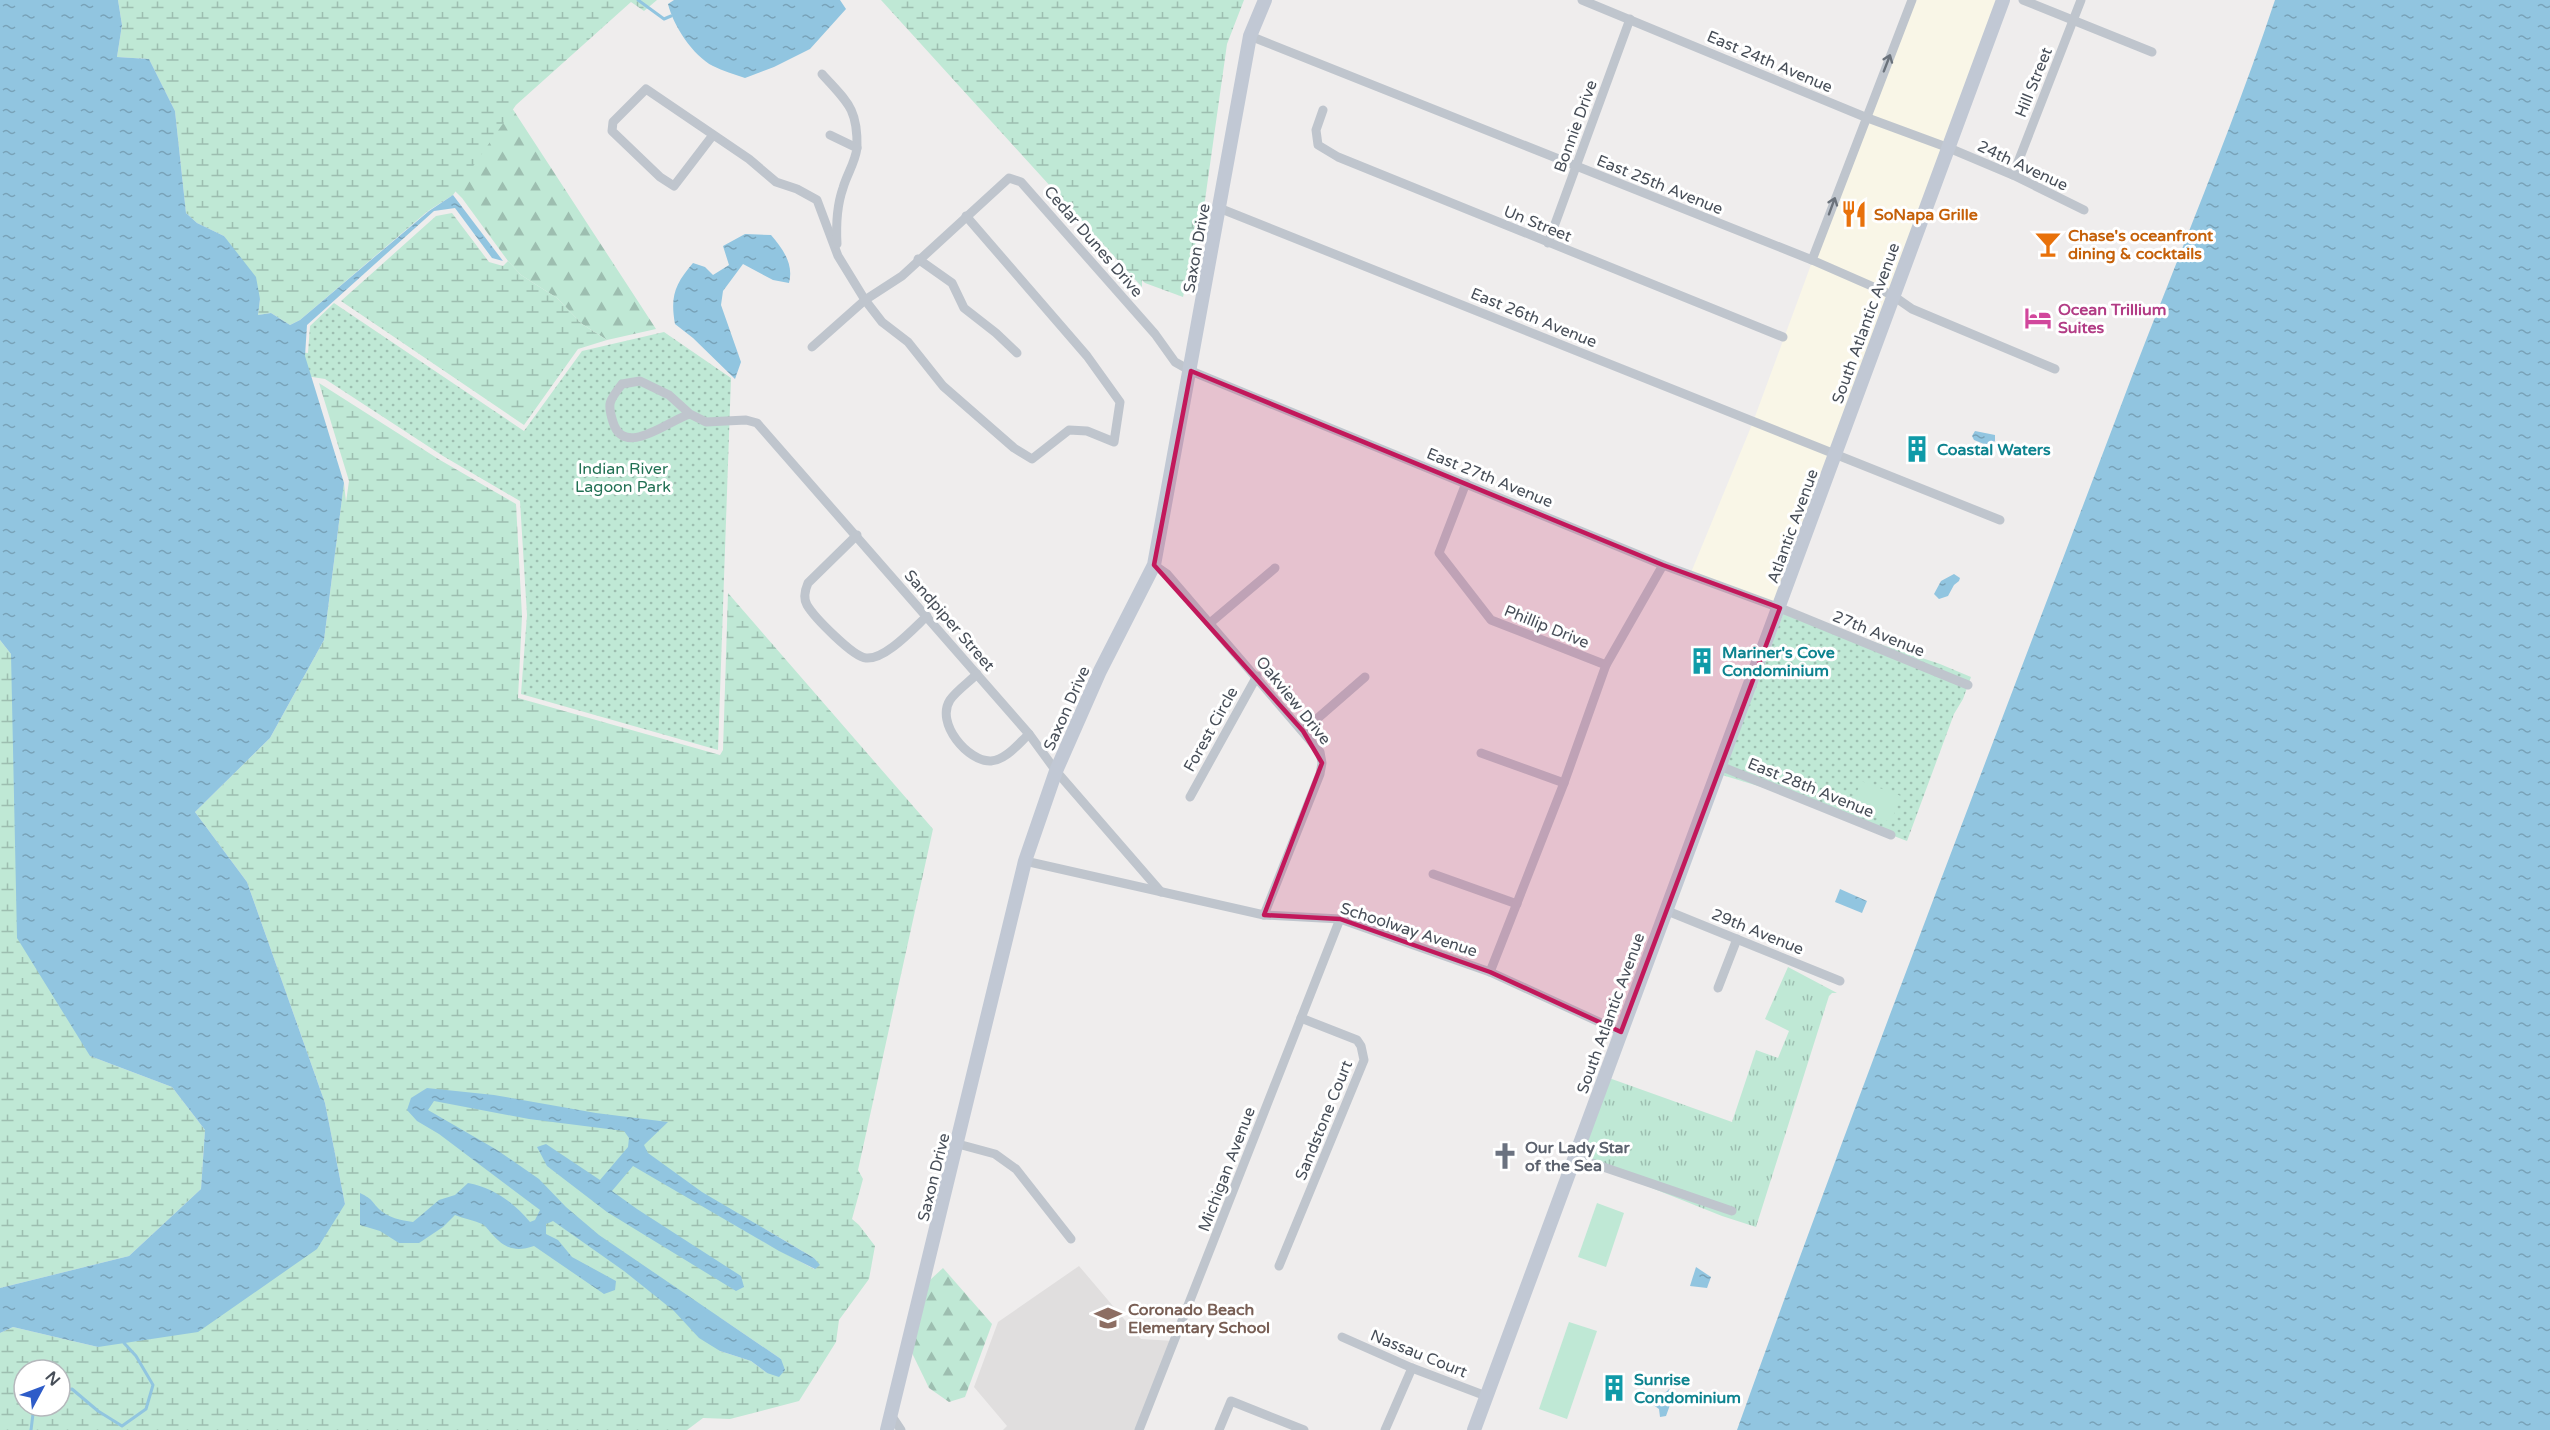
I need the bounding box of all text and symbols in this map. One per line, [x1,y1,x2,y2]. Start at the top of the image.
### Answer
street label: East 24th Avenue [1704,26,1835,97]
street label: Hill Street [2011,44,2057,120]
one-way arrow [1882,54,1893,72]
street label: Bonnie Drive [1550,77,1602,175]
street label: 24th Avenue [1974,136,2071,196]
street label: East 25th Avenue [1594,150,1726,219]
street label: Cedar Dunes Drive [1039,182,1147,301]
one-way arrow [1828,197,1839,215]
restaurant icon: SoNapa Grille [1839,199,1869,229]
street label: Un Street [1501,201,1575,247]
street label: Saxon Drive [1179,202,1215,294]
place label: SoNapa Grille [1874,205,1978,225]
place label: Chase's oceanfront dining & cocktails [2068,226,2214,264]
bar icon: Chase's oceanfront dining & cocktails [2033,229,2063,259]
street label: South Atlantic Avenue [1828,240,1904,406]
street label: East 26th Avenue [1468,283,1600,352]
place label: Ocean Trillium Suites [2058,300,2166,338]
hotel icon: Ocean Trillium Suites [2023,303,2053,333]
building icon: Coastal Waters [1902,434,1932,464]
place label: Coastal Waters [1937,440,2051,460]
street label: East 27th Avenue [1424,443,1556,512]
park label: Indian River Lagoon Park [575,459,671,497]
street label: Atlantic Avenue [1763,466,1823,586]
street label: Sandpiper Street [900,566,999,675]
street label: Phillip Drive [1501,601,1592,653]
street label: 27th Avenue [1830,606,1928,661]
place label: Mariner's Cove Condominium [1722,643,1835,681]
building icon: Mariner's Cove Condominium [1687,646,1717,676]
street label: Oakview Drive [1251,652,1335,749]
street label: Saxon Drive [1039,663,1094,754]
street label: Forest Circle [1179,683,1242,776]
street label: East 28th Avenue [1745,753,1877,822]
street label: Schoolway Avenue [1338,898,1480,962]
street label: 29th Avenue [1709,904,1807,959]
street label: South Atlantic Avenue [1573,930,1649,1096]
street label: Sandstone Court [1291,1057,1357,1183]
street label: Michigan Avenue [1194,1104,1260,1234]
street label: Saxon Drive [913,1131,955,1223]
place label: Our Lady Star of the Sea [1525,1138,1631,1176]
church icon: Our Lady Star of the Sea [1490,1141,1520,1171]
place label: Coronado Beach Elementary School [1128,1300,1270,1338]
school or university icon: Coronado Beach Elementary School [1093,1303,1123,1333]
street label: Nassau Court [1367,1325,1470,1382]
north arrow [12,1358,72,1418]
text: N [41,1367,64,1390]
place label: Sunrise Condominium [1634,1370,1741,1408]
building icon: Sunrise Condominium [1599,1373,1629,1403]

